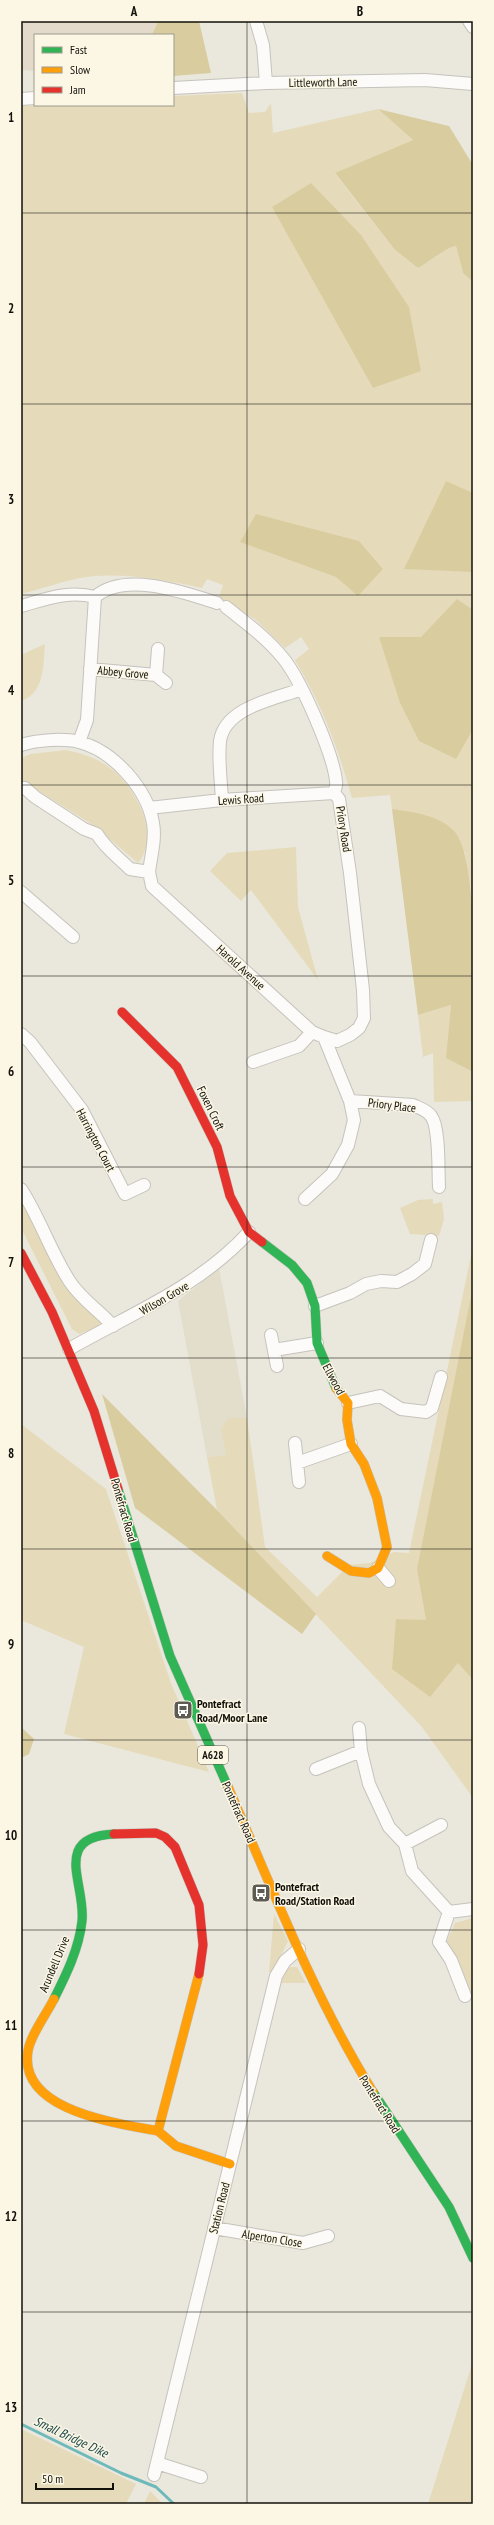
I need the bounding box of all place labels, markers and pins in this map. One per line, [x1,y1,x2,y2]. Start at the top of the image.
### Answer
place label: Pontefract Road/Moor Lane [197,1696,268,1725]
bus stop icon: Pontefract Road/Moor Lane [172,1699,194,1721]
place label: Pontefract Road/Station Road [275,1879,355,1908]
bus stop icon: Pontefract Road/Station Road [250,1882,272,1904]

